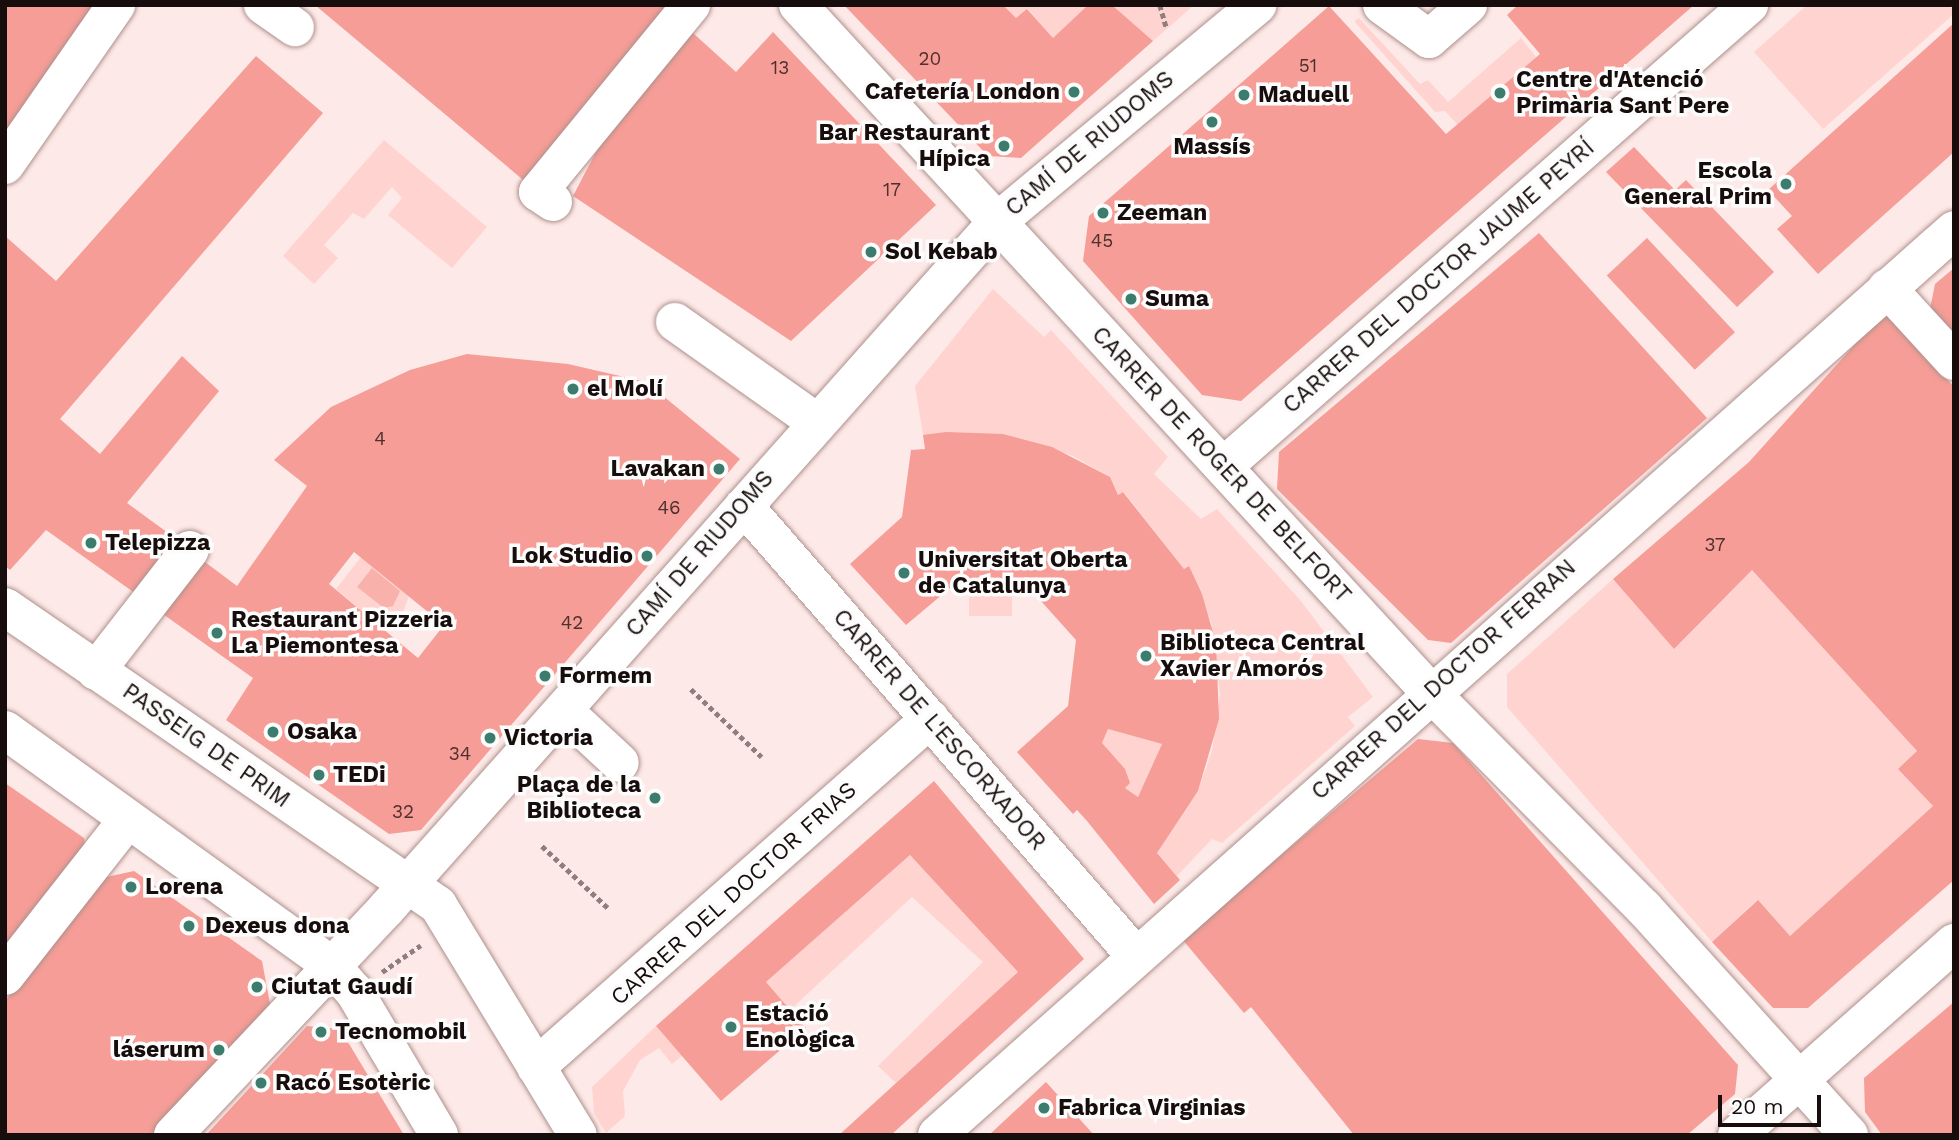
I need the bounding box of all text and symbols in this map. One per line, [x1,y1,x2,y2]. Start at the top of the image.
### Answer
house number: 20 [919,48,941,70]
house number: 51 [1299,55,1317,77]
house number: 13 [771,57,789,79]
street label: CAMÍ DE RIUDOMS [1000,66,1180,222]
place label: Centre d'Atenció Primària Sant Pere [1516,66,1730,120]
place label: Cafetería London [864,78,1060,106]
place label: Maduell [1258,81,1349,109]
marker: Centre d'Atenció Primària Sant Pere [1490,83,1510,103]
marker: Cafetería London [1066,84,1082,100]
marker: Maduell [1236,87,1252,103]
marker: Massís [1204,114,1220,130]
place label: Bar Restaurant Hípica [818,119,990,173]
place label: Massís [1173,133,1251,161]
street label: CARRER DEL DOCTOR JAUME PEYRÍ [1277,134,1601,420]
marker: Bar Restaurant Hípica [996,138,1012,154]
place label: Escola General Prim [1624,157,1772,211]
marker: Escola General Prim [1778,176,1794,192]
house number: 17 [883,179,901,201]
place label: Zeeman [1117,199,1207,227]
marker: Zeeman [1095,205,1111,221]
house number: 45 [1091,230,1113,252]
place label: Sol Kebab [885,238,998,266]
marker: Sol Kebab [863,244,879,260]
place label: Suma [1145,285,1209,313]
marker: Suma [1123,291,1139,307]
street label: CARRER DE ROGER DE BELFORT [1086,321,1356,609]
place label: el Molí [587,375,663,403]
marker: el Molí [565,381,581,397]
house number: 4 [374,428,386,450]
place label: Lavakan [611,455,705,483]
marker: Lavakan [711,461,727,477]
street label: CAMÍ DE RIUDOMS [620,465,780,643]
house number: 46 [657,497,681,519]
place label: Telepizza [105,529,210,557]
house number: 37 [1705,534,1725,556]
marker: Telepizza [83,535,99,551]
place label: Lok Studio [511,542,633,570]
place label: Universitat Oberta de Catalunya [918,546,1127,600]
marker: Lok Studio [639,548,655,564]
street label: CARRER DEL DOCTOR FERRAN [1306,554,1582,806]
marker: Universitat Oberta de Catalunya [896,565,912,581]
street label: CARRER DE L'ESCORXADOR [827,604,1051,856]
place label: Restaurant Pizzeria La Piemontesa [231,606,453,660]
house number: 42 [561,612,583,634]
marker: Restaurant Pizzeria La Piemontesa [209,625,225,641]
place label: Biblioteca Central Xavier Amorós [1160,629,1365,683]
marker: Biblioteca Central Xavier Amorós [1138,648,1154,664]
place label: Formem [559,662,652,690]
marker: Formem [537,668,553,684]
street label: PASSEIG DE PRIM [117,678,295,814]
place label: Osaka [287,718,357,746]
marker: Osaka [265,724,281,740]
place label: Victoria [504,724,593,752]
marker: Victoria [482,730,498,746]
house number: 34 [449,743,471,765]
place label: TEDi [333,761,386,789]
marker: TEDi [311,767,327,783]
place label: Plaça de la Biblioteca [516,771,641,825]
street label: CARRER DEL DOCTOR FRIAS [605,776,863,1012]
marker: Plaça de la Biblioteca [647,790,663,806]
house number: 32 [392,801,414,823]
place label: Lorena [145,873,223,901]
marker: Lorena [123,879,139,895]
place label: Dexeus dona [205,912,349,940]
marker: Dexeus dona [179,916,199,936]
place label: Ciutat Gaudí [271,973,413,1001]
marker: Ciutat Gaudí [249,979,265,995]
place label: Estació Enològica [745,1000,855,1054]
place label: Tecnomobil [335,1018,466,1046]
marker: Estació Enològica [723,1019,739,1035]
marker: Tecnomobil [313,1024,329,1040]
place label: láserum [113,1036,205,1064]
marker: láserum [211,1042,227,1058]
place label: Racó Esotèric [275,1069,431,1097]
marker: Racó Esotèric [253,1075,269,1091]
scale bar [1721,1080,1824,1124]
place label: Fabrica Virginias [1058,1094,1246,1122]
text: 20 m [1731,1094,1783,1119]
marker: Fabrica Virginias [1036,1100,1052,1116]

